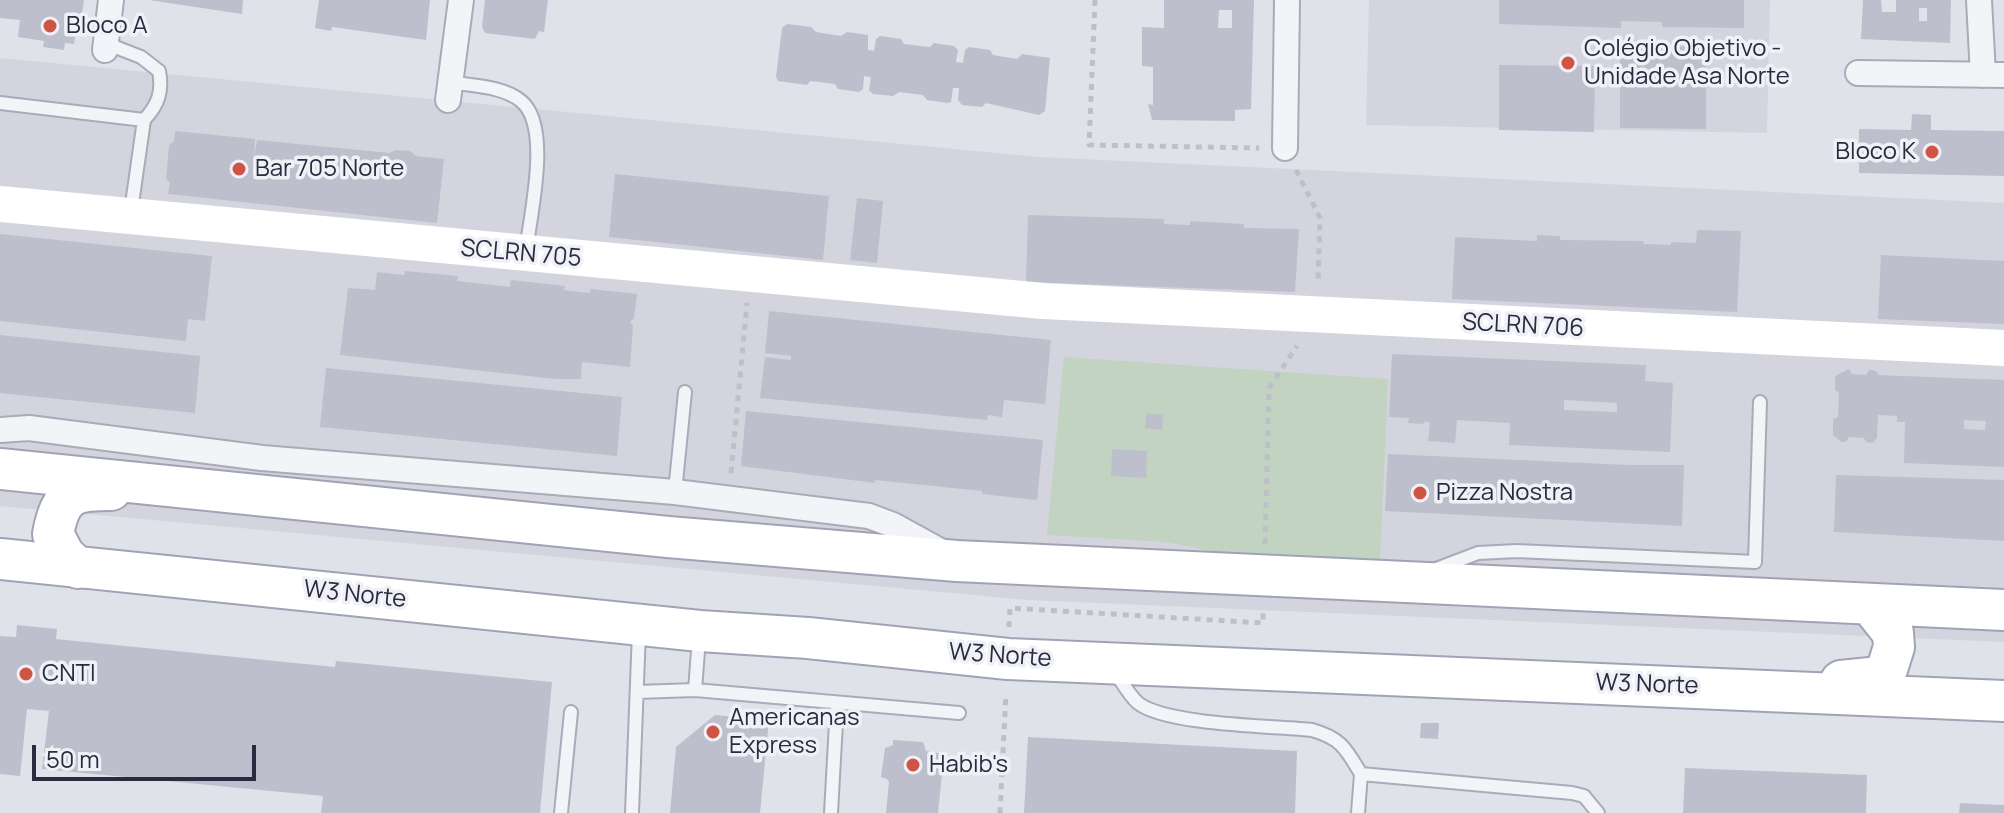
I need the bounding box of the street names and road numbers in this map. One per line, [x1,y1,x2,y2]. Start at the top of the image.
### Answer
street label: SCLRN 705 [459,234,583,274]
street label: SCLRN 706 [1461,308,1585,344]
street label: W3 Norte [302,575,408,615]
street label: W3 Norte [948,638,1052,674]
street label: W3 Norte [1595,669,1699,701]

